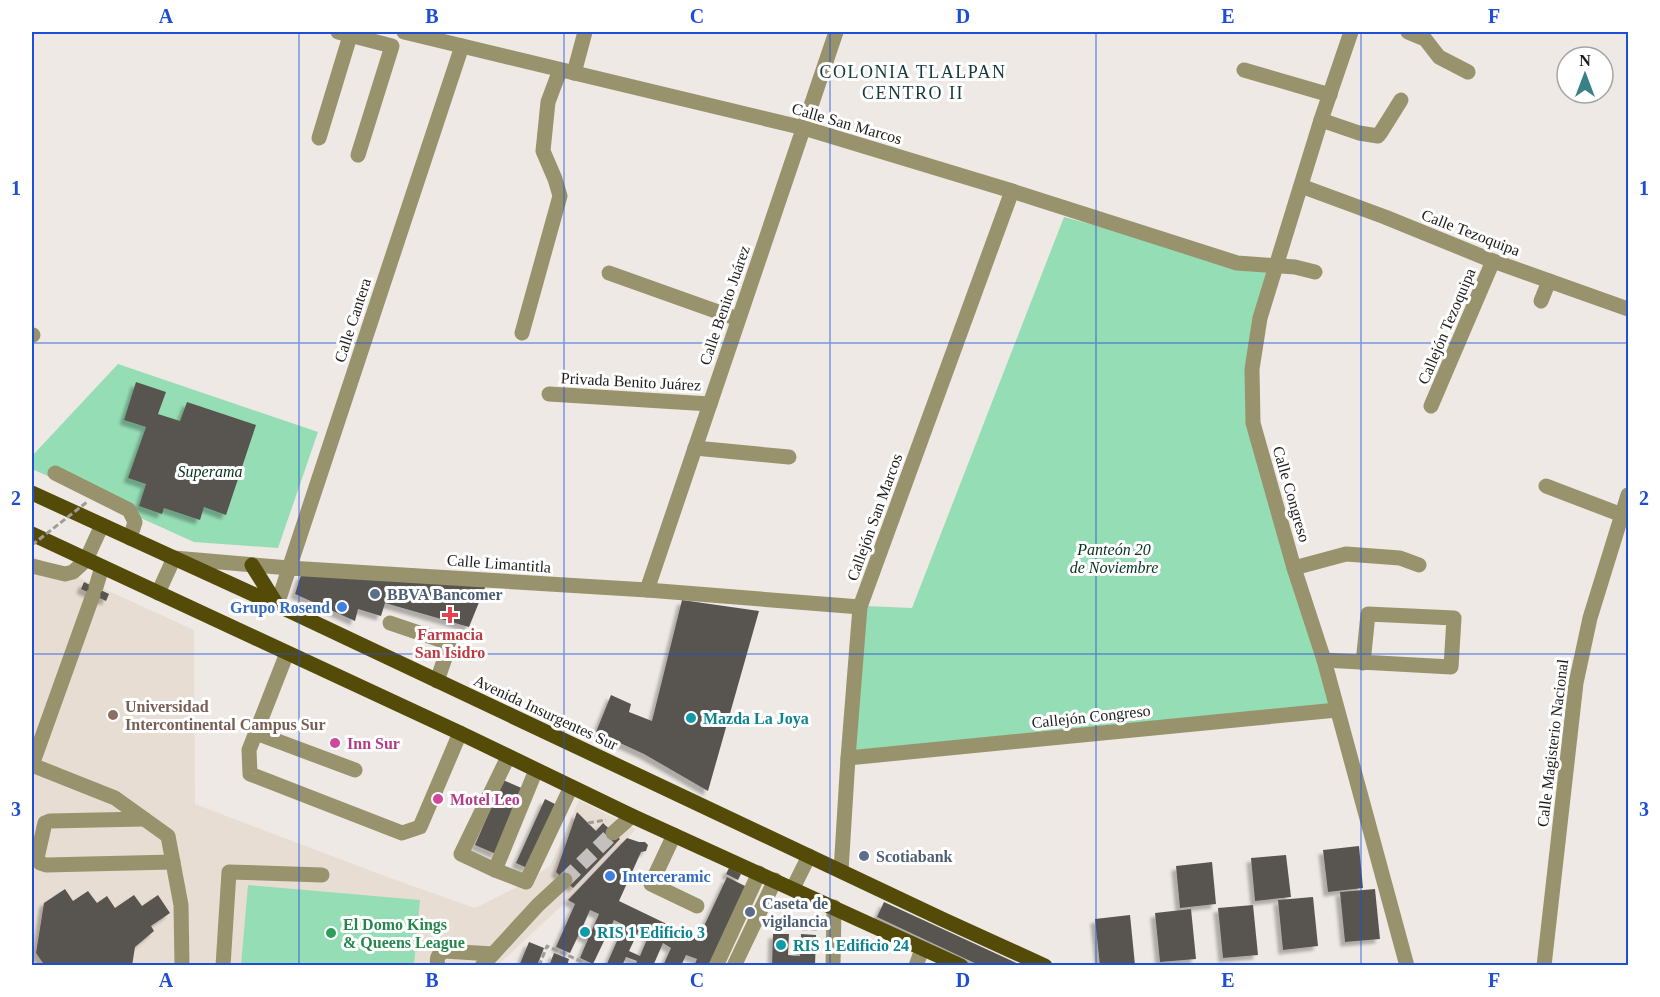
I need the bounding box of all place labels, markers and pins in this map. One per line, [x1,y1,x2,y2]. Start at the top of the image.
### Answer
place label: BBVA Bancomer [387,586,503,603]
marker: BBVA Bancomer [368,587,382,601]
place label: Grupo Rosend [230,599,330,617]
marker: Grupo Rosend [335,600,349,614]
marker: Farmacia San Isidro [443,608,457,622]
place label: Farmacia San Isidro [415,626,485,661]
place label: Universidad Intercontinental Campus Sur [125,698,326,734]
marker: Universidad Intercontinental Campus Sur [106,708,120,722]
place label: Mazda La Joya [703,710,809,728]
marker: Mazda La Joya [684,711,698,725]
place label: Inn Sur [347,735,400,752]
marker: Inn Sur [328,736,342,750]
place label: Motel Leo [450,791,520,808]
marker: Motel Leo [431,792,445,806]
place label: Scotiabank [876,848,953,865]
marker: Scotiabank [857,849,871,863]
place label: Interceramic [622,868,711,885]
marker: Interceramic [603,869,617,883]
place label: Caseta de vigilancia [762,895,828,931]
marker: Caseta de vigilancia [743,905,757,919]
place label: El Domo Kings & Queens League [343,916,465,952]
place label: RIS 1 Edificio 3 [597,924,705,941]
marker: RIS 1 Edificio 3 [578,925,592,939]
marker: El Domo Kings & Queens League [324,926,338,940]
place label: RIS 1 Edificio 24 [793,937,909,954]
marker: RIS 1 Edificio 24 [774,938,788,952]

